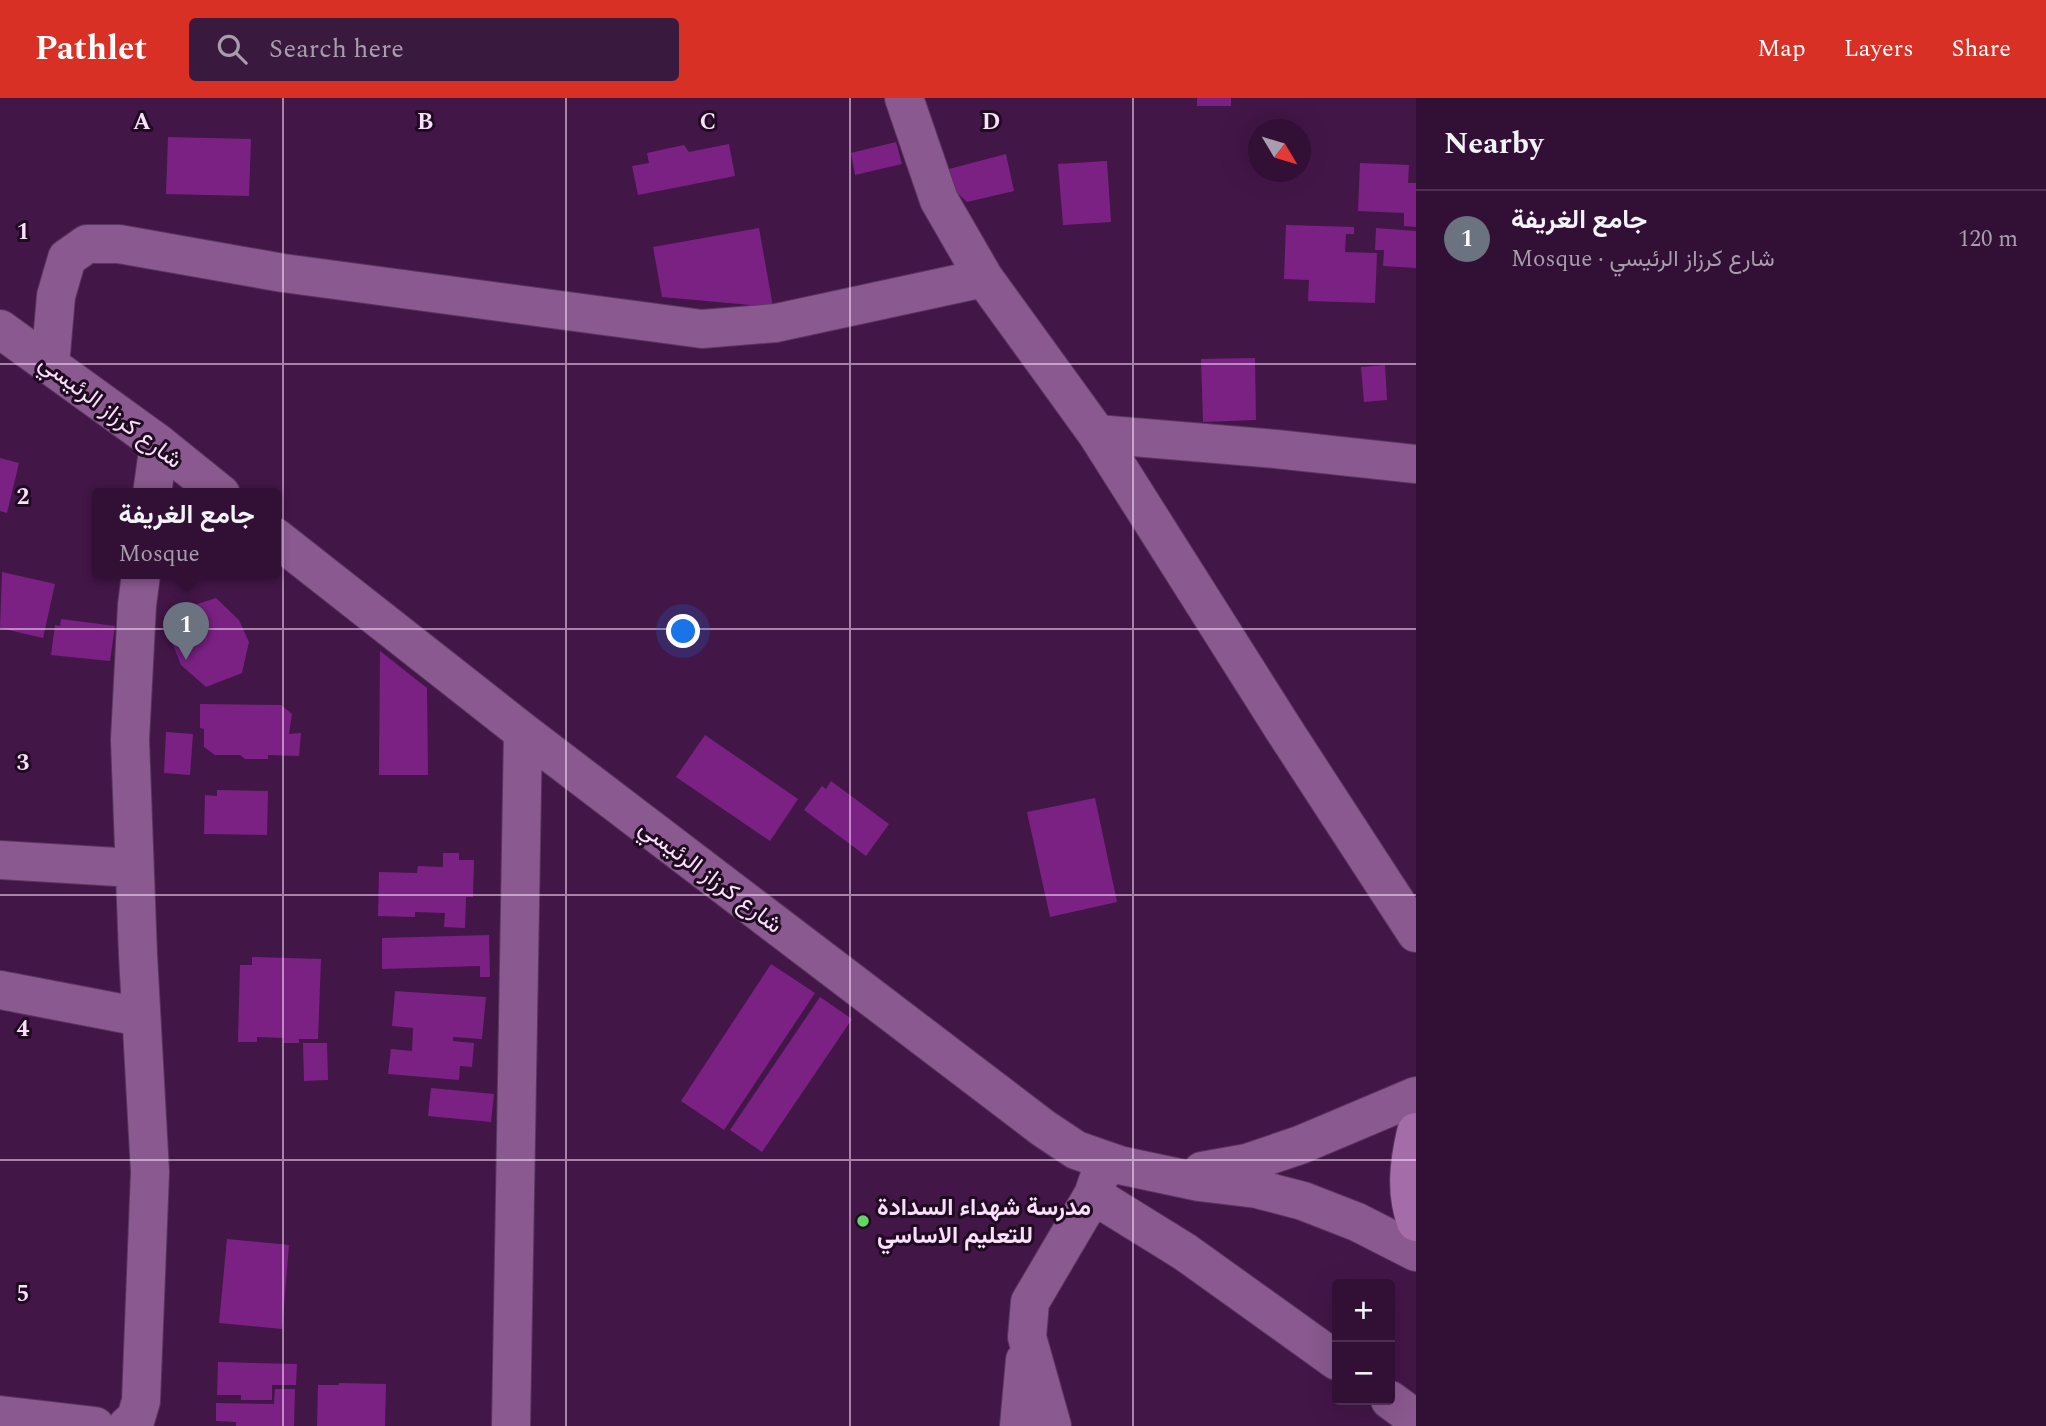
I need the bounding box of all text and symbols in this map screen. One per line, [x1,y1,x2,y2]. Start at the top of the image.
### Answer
search box [189,18,679,81]
text: Pathlet [35,24,147,74]
text: Search here [269,29,404,69]
icon: search [213,30,251,68]
text: Map [1757,31,1806,67]
text: Layers [1844,31,1914,67]
text: Share [1952,31,2011,67]
text: A [133,105,151,140]
text: B [417,105,433,140]
text: C [700,105,716,140]
text: D [982,105,1000,140]
north arrow [1248,119,1311,182]
text: Nearby [1444,121,1543,167]
text: جامع الغريفة [1511,200,1647,240]
text: 1 [17,215,29,250]
text: 1 [1461,222,1473,257]
text: 120 m [1958,222,2018,257]
text: Mosque · شارع كرزاز الرئيسي [1511,242,1775,277]
street label: شارع كرزاز الرئيسي [31,346,190,478]
text: 2 [17,480,30,515]
popup [92,488,281,579]
text: جامع الغريفة [118,495,255,535]
text: Mosque [118,537,200,572]
pin: 1 [163,602,209,660]
your location [666,614,700,648]
text: 3 [17,746,30,781]
street label: شارع كرزاز الرئيسي [631,811,790,943]
text: 4 [17,1012,30,1047]
place label: مدرسة شهداء السدادة للتعليم الاساسي [877,1190,1091,1255]
marker: مدرسة شهداء السدادة للتعليم الاساسي [855,1213,871,1229]
text: 5 [17,1277,29,1312]
map controls [1332,1279,1395,1405]
button: + [1332,1279,1395,1342]
button: − [1332,1342,1395,1405]

